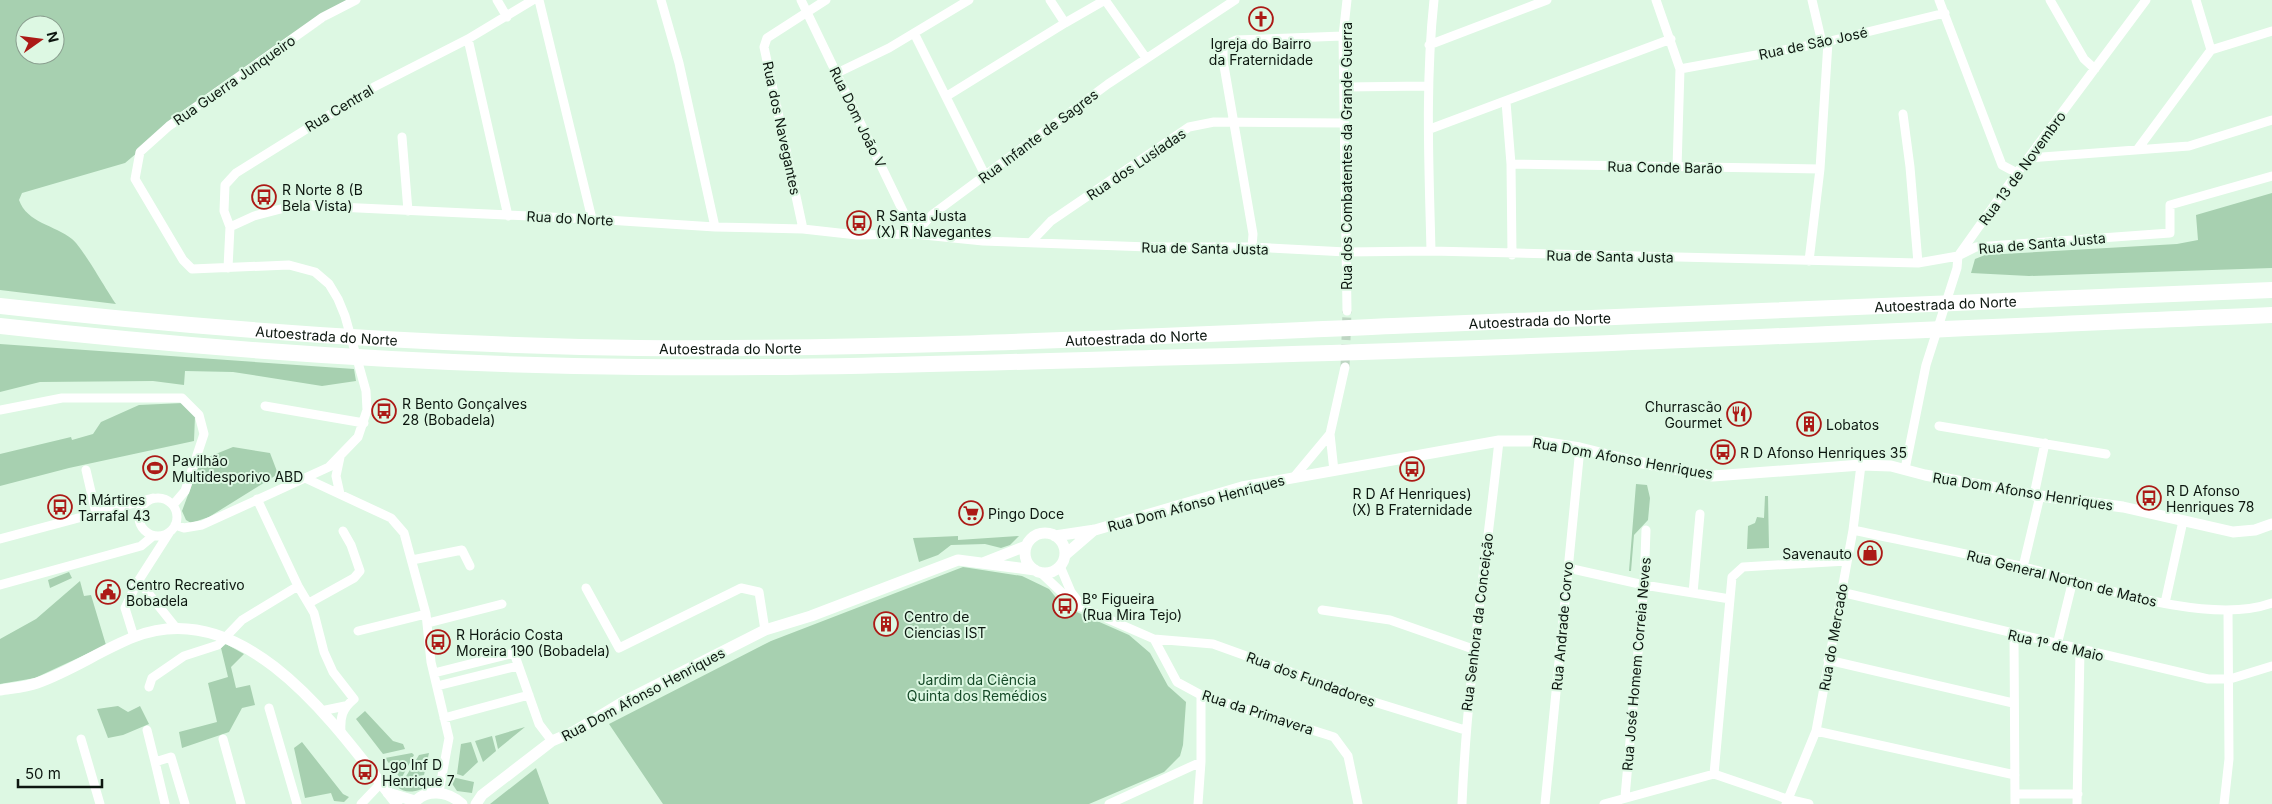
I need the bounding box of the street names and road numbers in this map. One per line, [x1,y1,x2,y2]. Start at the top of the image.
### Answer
street label: Rua dos Combatentes da Grande Guerra [1338,22,1355,290]
street label: Rua de São José [1757,23,1869,63]
street label: Rua Guerra Junqueiro [170,31,298,129]
street label: Rua dos Navegantes [760,60,804,196]
street label: Rua Dom João V [826,64,890,171]
street label: Rua Central [302,81,376,135]
street label: Rua Infante de Sagres [975,85,1101,187]
street label: Rua 13 de Novembro [1975,108,2069,228]
street label: Rua dos Lusíadas [1083,125,1189,203]
street label: Rua Conde Barão [1607,157,1723,177]
street label: Rua do Norte [526,207,614,229]
street label: Rua de Santa Justa [1978,229,2106,257]
street label: Rua de Santa Justa [1141,238,1269,258]
street label: Rua de Santa Justa [1546,246,1674,266]
street label: Autoestrada do Norte [1874,292,2017,315]
street label: Autoestrada do Norte [1468,309,1611,331]
street label: Autoestrada do Norte [255,322,398,348]
street label: Autoestrada do Norte [1065,326,1208,349]
street label: Autoestrada do Norte [659,339,802,357]
street label: Rua Dom Afonso Henriques [1532,434,1714,482]
street label: Rua Dom Afonso Henriques [1931,468,2115,514]
street label: Rua Dom Afonso Henriques [1106,471,1286,535]
street label: Rua Senhora da Conceição [1458,532,1496,712]
street label: Rua General Norton de Matos [1965,546,2159,610]
street label: Rua José Homem Correia Neves [1618,556,1654,772]
street label: Rua Andrade Corvo [1548,561,1576,691]
street label: Rua do Mercado [1815,582,1851,692]
street label: Rua 1º de Maio [2006,626,2106,664]
street label: Rua Dom Afonso Henriques [558,644,728,744]
street label: Rua dos Fundadores [1244,648,1378,710]
street label: Rua da Primavera [1200,686,1316,738]

